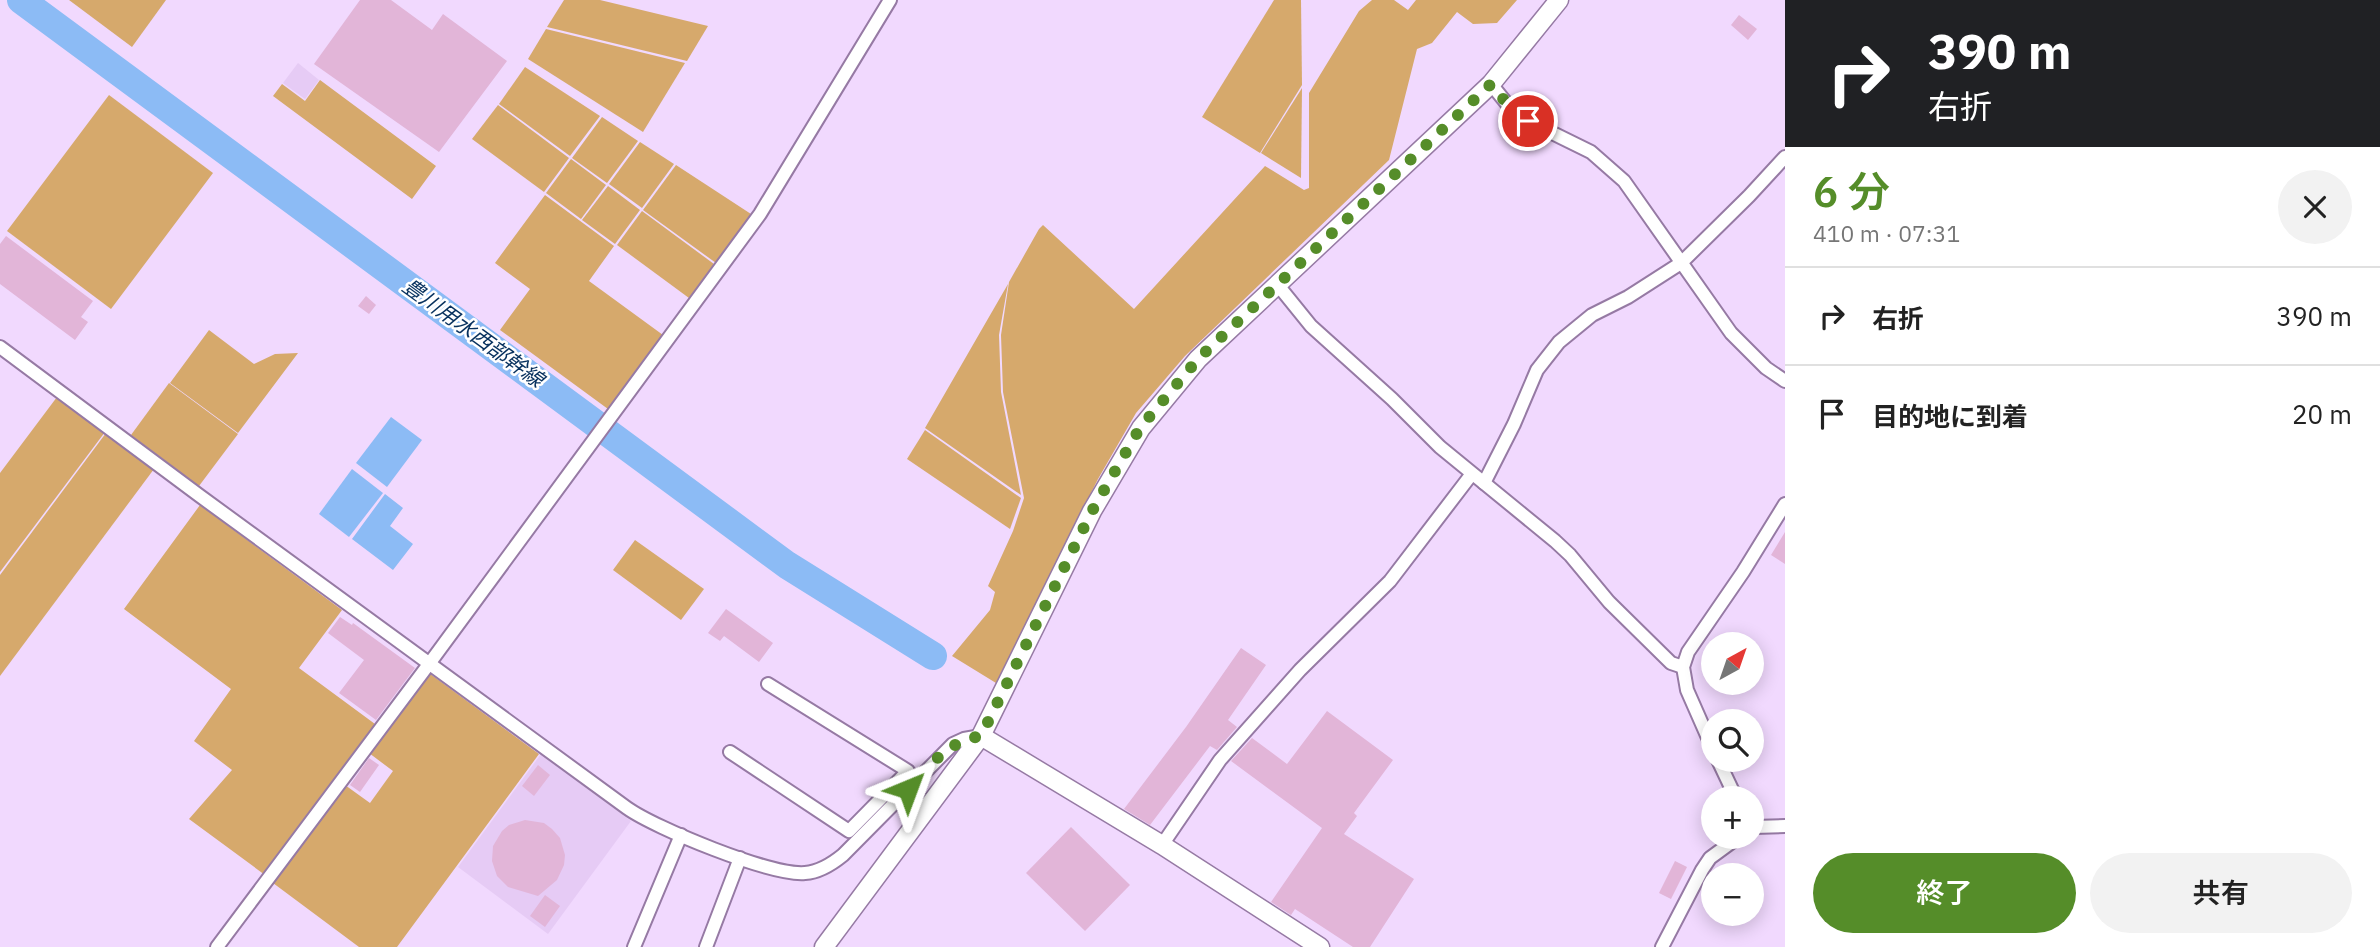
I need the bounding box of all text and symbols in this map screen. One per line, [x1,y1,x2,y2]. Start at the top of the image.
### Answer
text: 390 m [1928,19,2072,82]
icon: right [1813,28,1904,119]
text: 右折 [1928,85,1992,127]
pin [1498,91,1558,151]
icon: arrive [1509,102,1547,140]
text: 6 分 [1813,164,1890,219]
button: close [2278,170,2352,244]
text: 410 m · 07:31 [1813,218,1960,248]
water label: 豊川用水西部幹線 [397,271,552,395]
icon: right [1813,297,1851,335]
text: 390 m [2276,299,2352,333]
text: 右折 [1872,301,1924,335]
icon: arrive [1813,395,1851,433]
text: 20 m [2292,397,2352,431]
text: 目的地に到着 [1872,399,2028,433]
north arrow [1701,632,1764,695]
map controls [1701,632,1764,926]
button: search [1701,709,1764,772]
position arrow [871,752,945,826]
button: + [1701,786,1764,849]
button: 終了 [1813,853,2076,933]
button: 共有 [2090,853,2352,933]
button: − [1701,863,1764,926]

